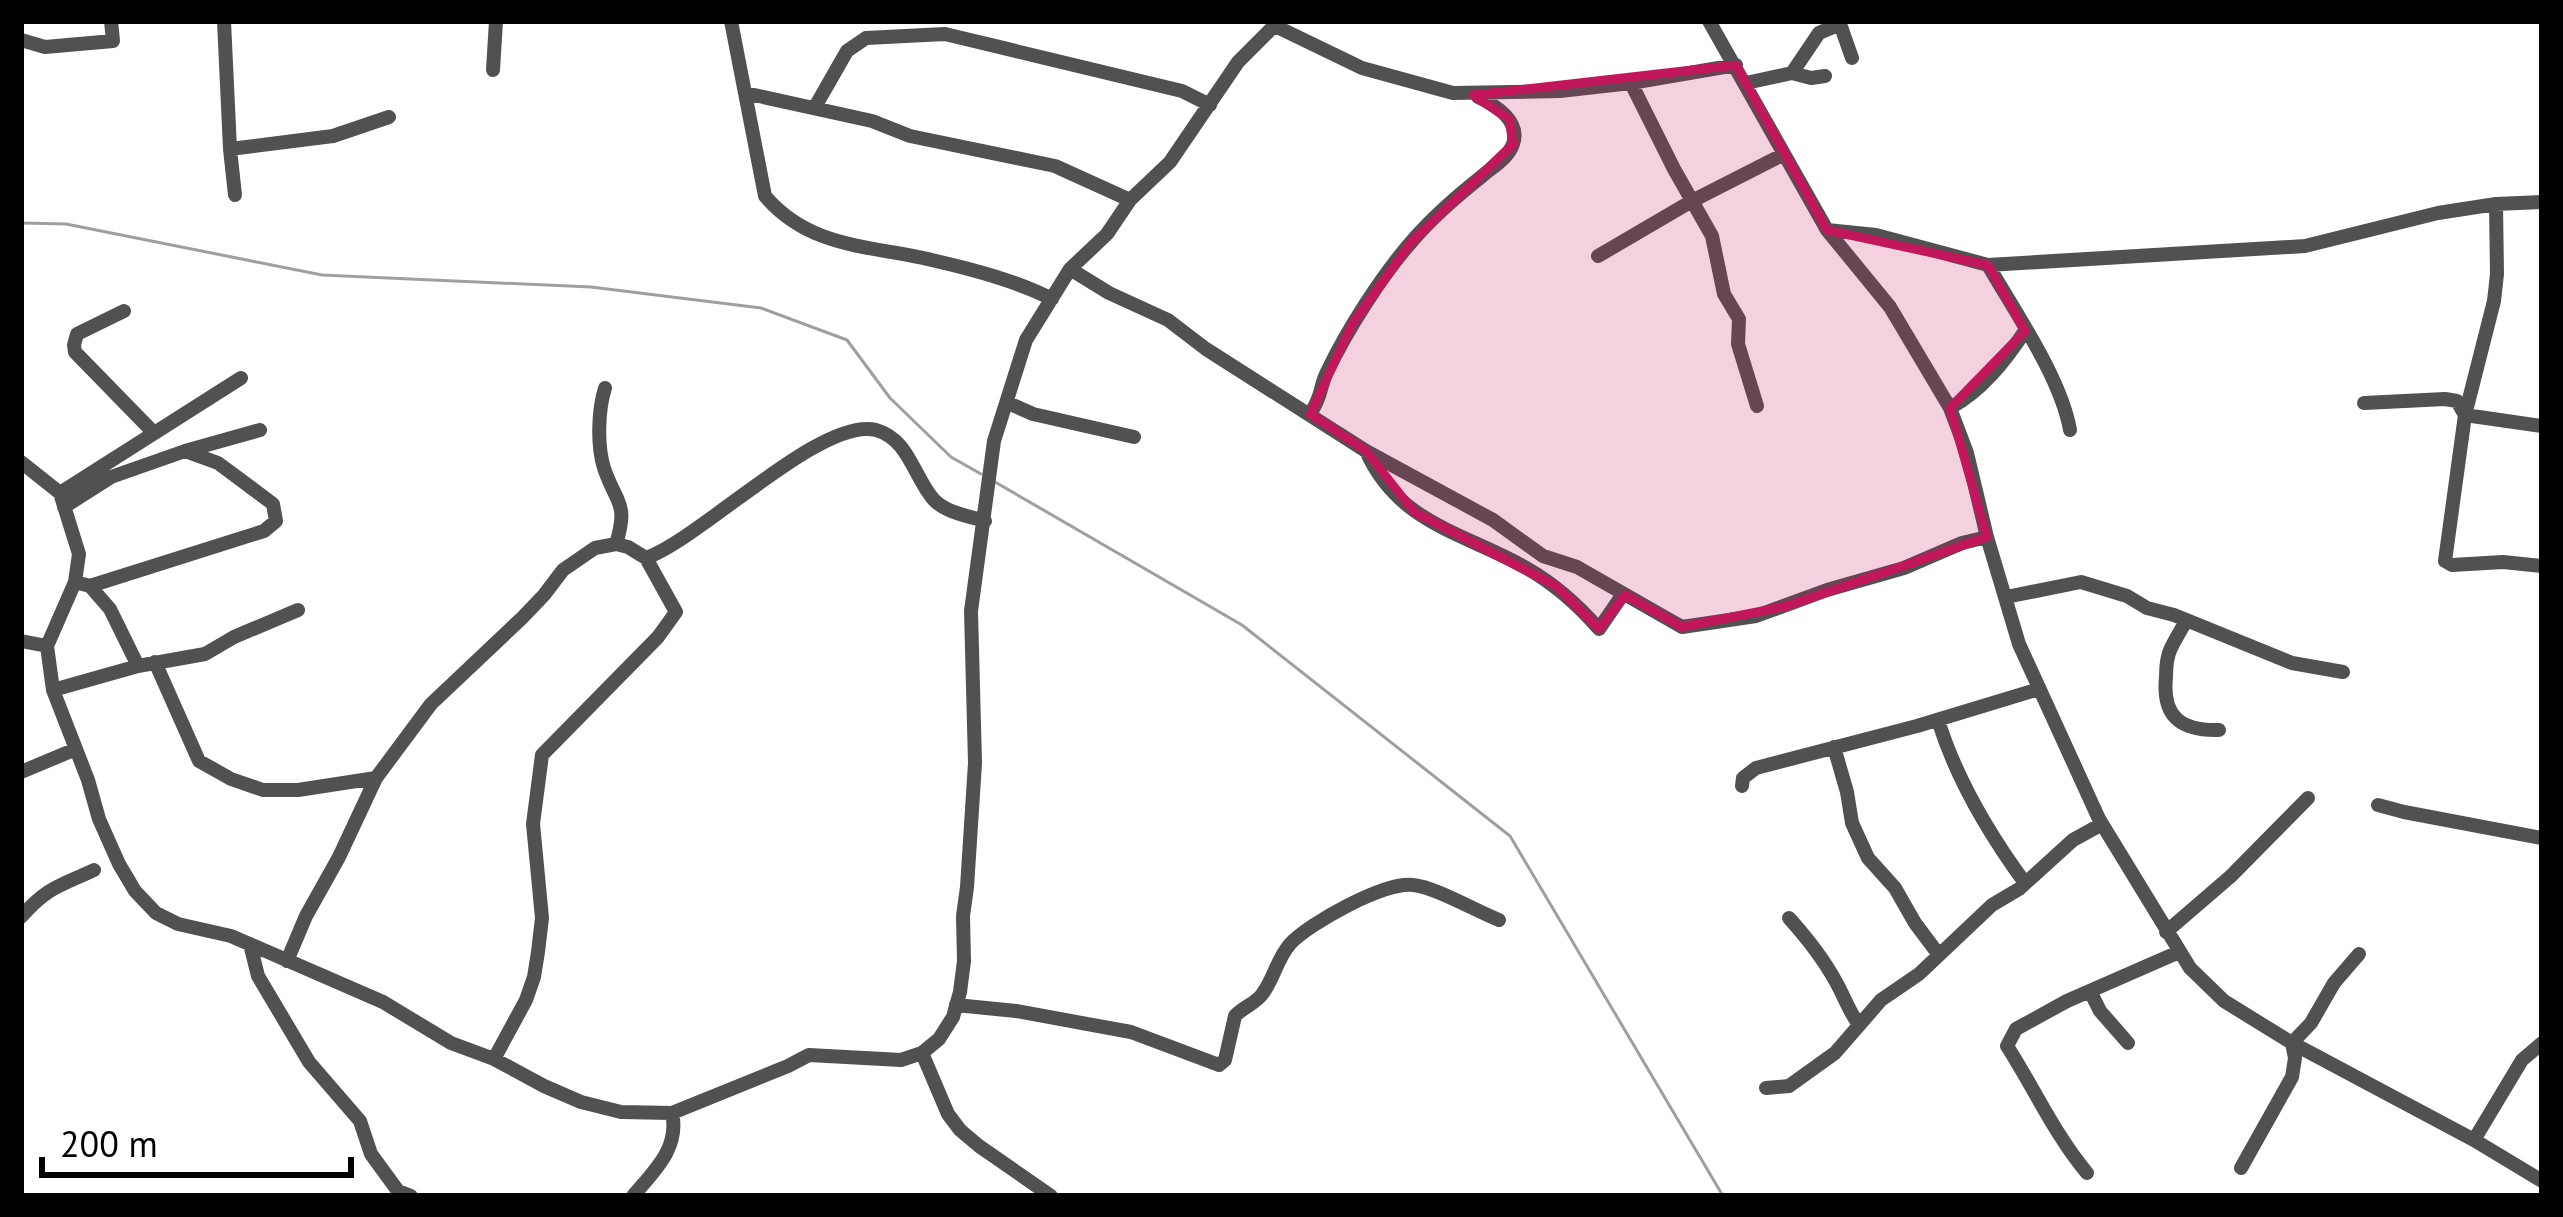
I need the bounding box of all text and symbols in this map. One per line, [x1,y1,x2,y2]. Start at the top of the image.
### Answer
scale bar [42,1103,351,1177]
text: 200 m [60,1120,158,1167]

